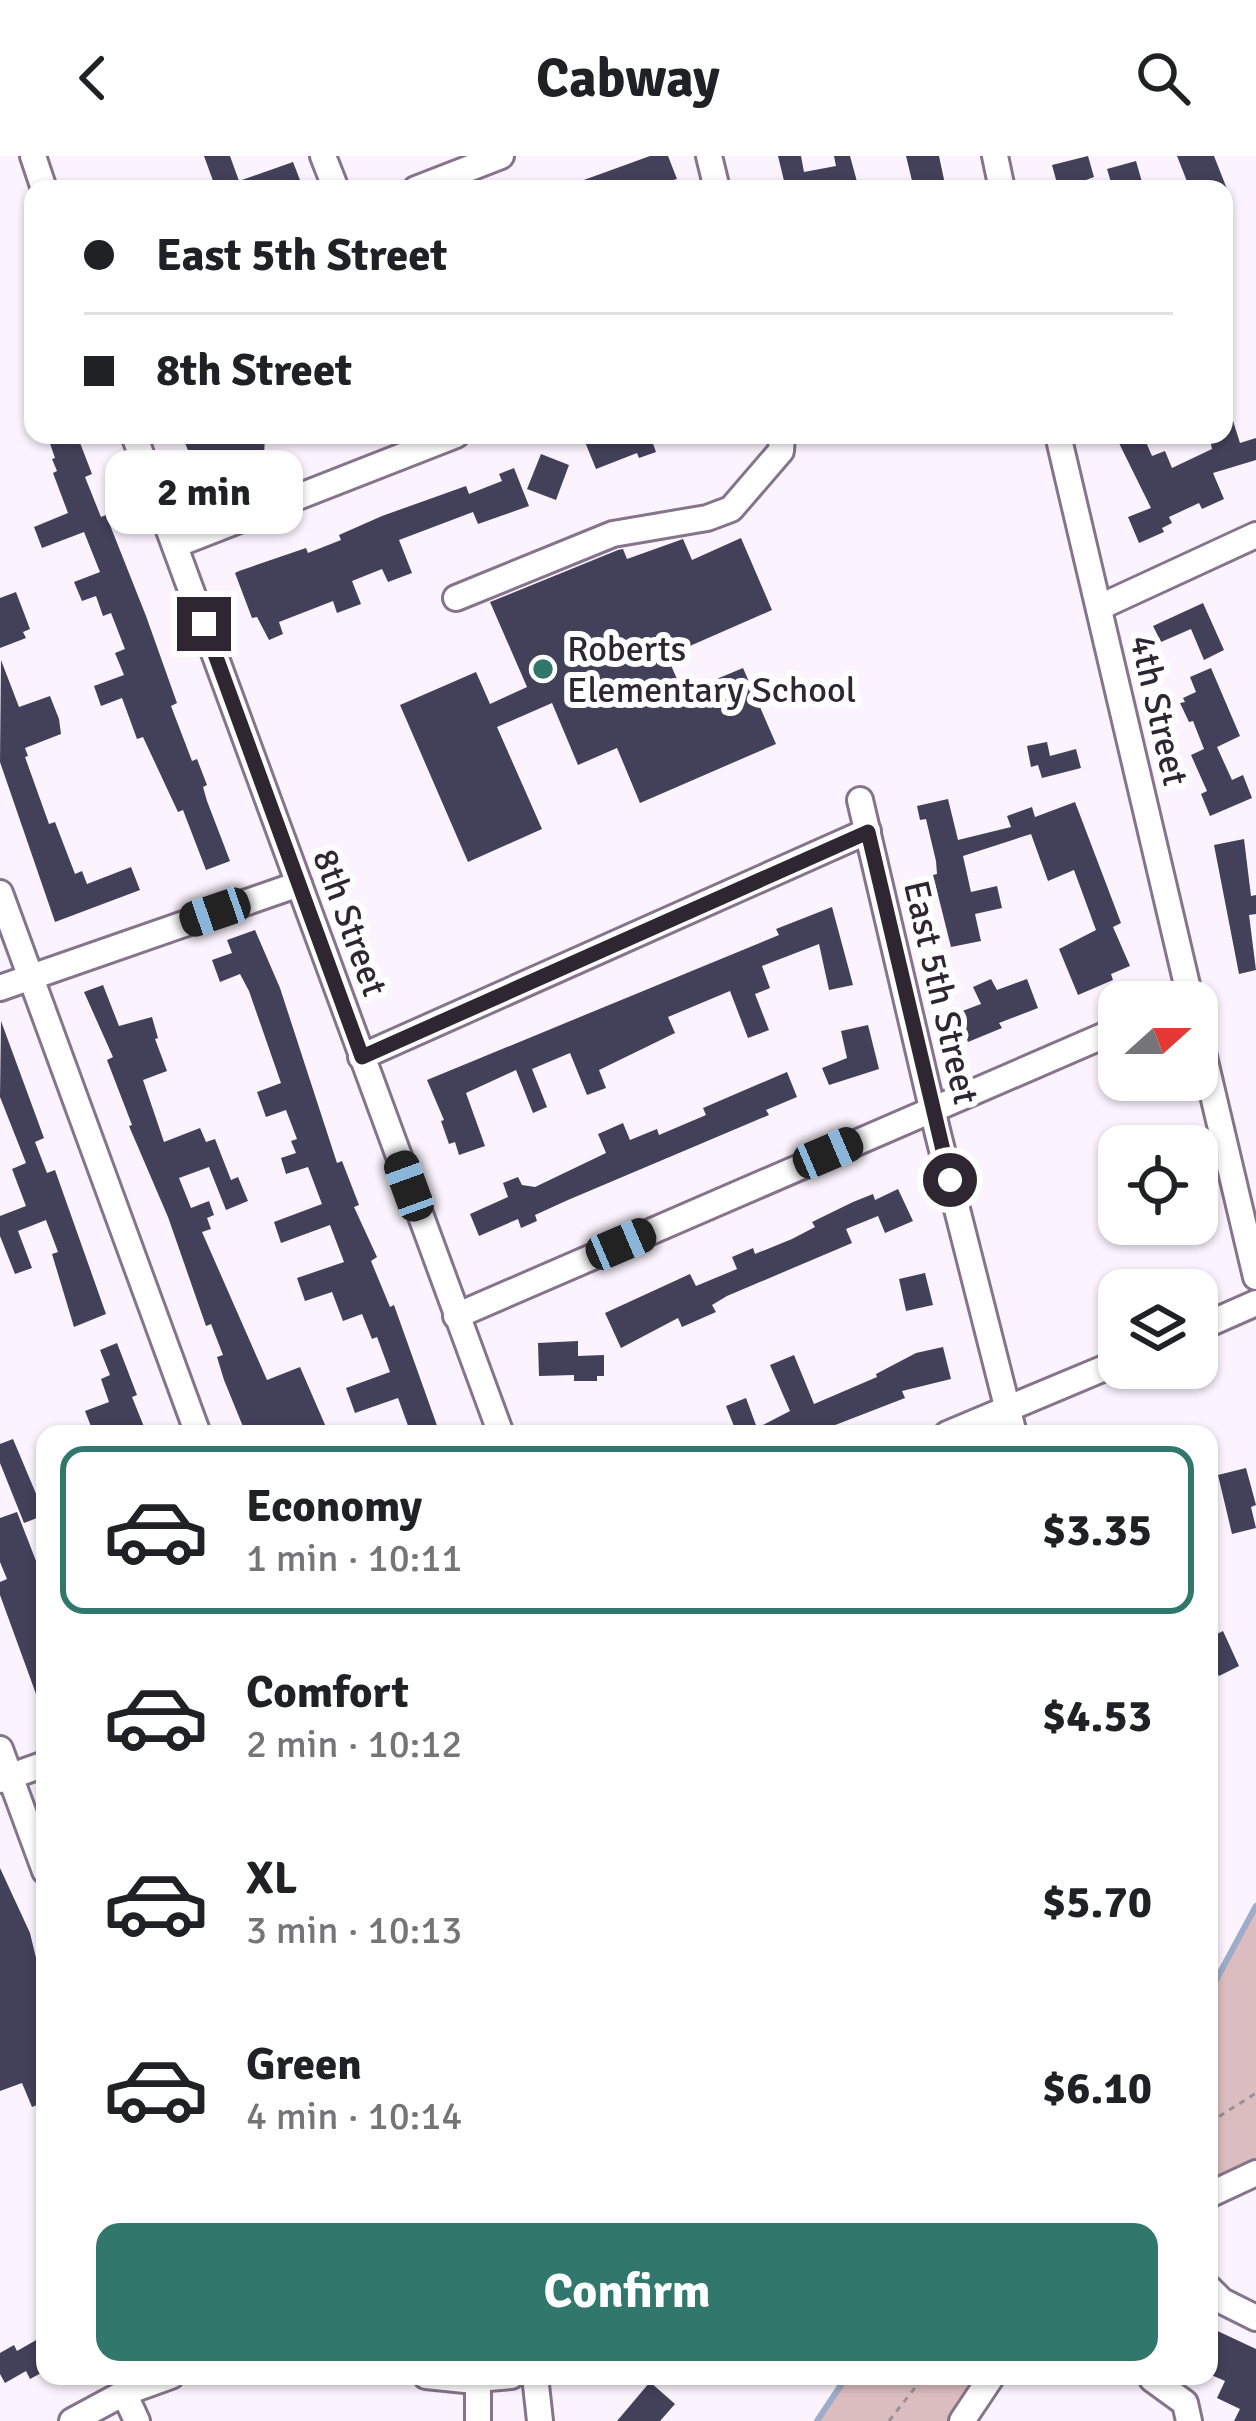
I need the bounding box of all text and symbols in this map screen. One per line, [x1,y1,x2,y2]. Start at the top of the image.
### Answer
icon: back [60,45,126,111]
text: Cabway [536,45,720,112]
icon: search [1130,45,1196,111]
text: East 5th Street [156,228,447,283]
text: 8th Street [156,343,352,398]
callout: 2 min [105,450,303,534]
text: 2 min [157,468,251,516]
route end [177,597,231,651]
place label: Roberts Elementary School [567,627,856,713]
street label: 4th Street [1119,631,1198,790]
marker: Roberts Elementary School [530,656,556,682]
street label: 8th Street [302,843,397,1002]
street label: East 5th Street [893,876,988,1108]
car [175,883,255,941]
north arrow [1098,981,1218,1101]
map controls [1098,981,1218,1389]
car [788,1122,868,1184]
button: locate [1098,1125,1218,1245]
car [380,1146,438,1226]
route start [923,1153,977,1207]
car [581,1213,661,1275]
button: layers [1098,1269,1218,1389]
icon: car [102,1476,210,1584]
text: Economy [246,1479,422,1534]
text: $3.35 [1042,1503,1152,1558]
text: 1 min · 10:11 [246,1534,462,1582]
icon: car [102,1662,210,1770]
text: Comfort [246,1665,409,1720]
text: $4.53 [1042,1689,1152,1744]
text: 2 min · 10:12 [246,1720,462,1768]
icon: car [102,1848,210,1956]
text: XL [246,1851,297,1906]
text: $5.70 [1042,1875,1152,1930]
text: 3 min · 10:13 [246,1906,462,1954]
icon: car [102,2034,210,2142]
text: Green [246,2037,362,2092]
text: $6.10 [1042,2061,1152,2116]
text: 4 min · 10:14 [246,2092,462,2140]
button: Confirm [96,2223,1158,2361]

